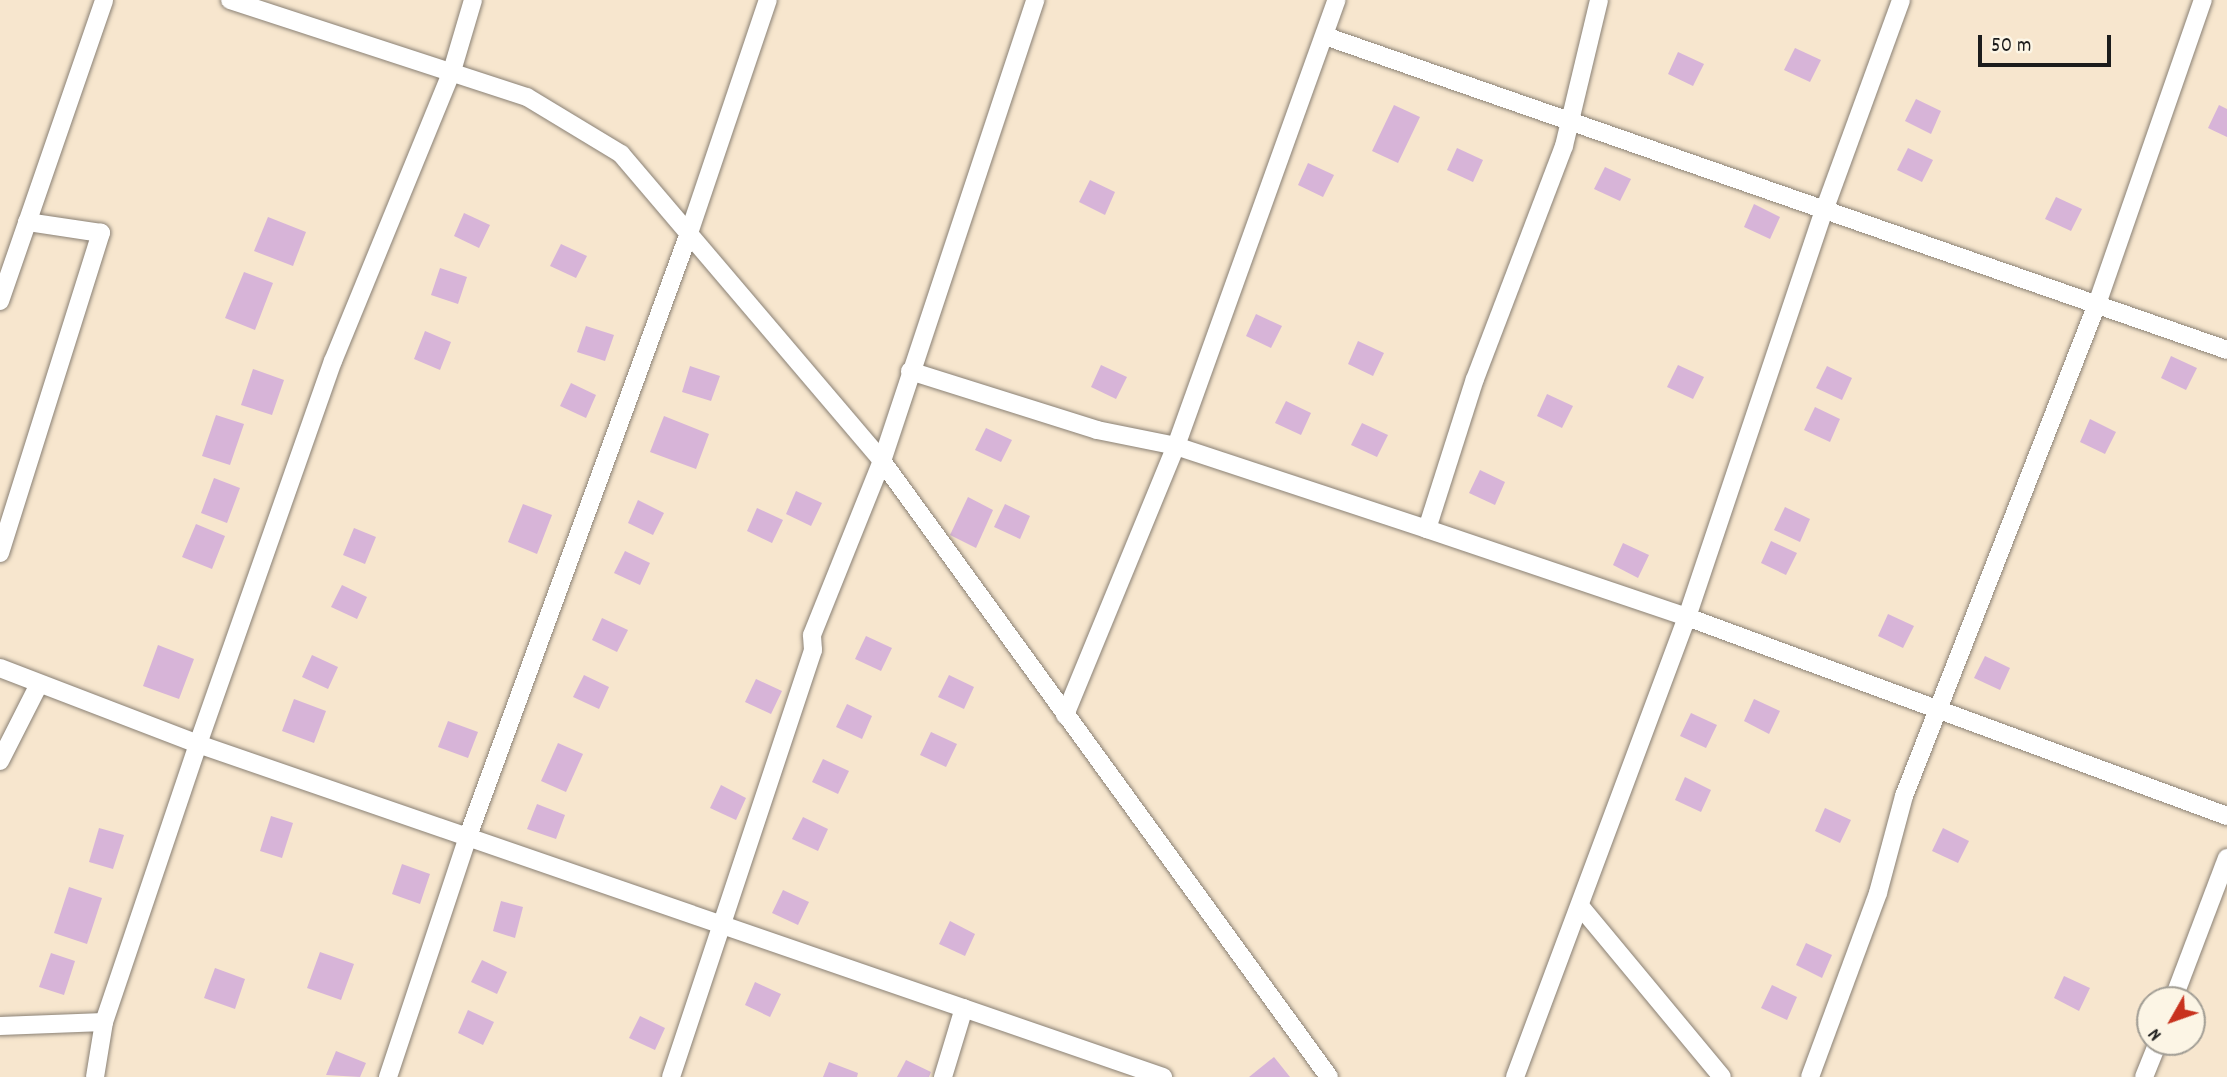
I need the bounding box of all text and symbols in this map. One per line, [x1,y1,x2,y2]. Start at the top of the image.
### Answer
scale bar [1982,21,2115,65]
text: 50 m [1991,32,2031,62]
north arrow [2136,986,2206,1056]
text: N [2143,1021,2169,1046]

